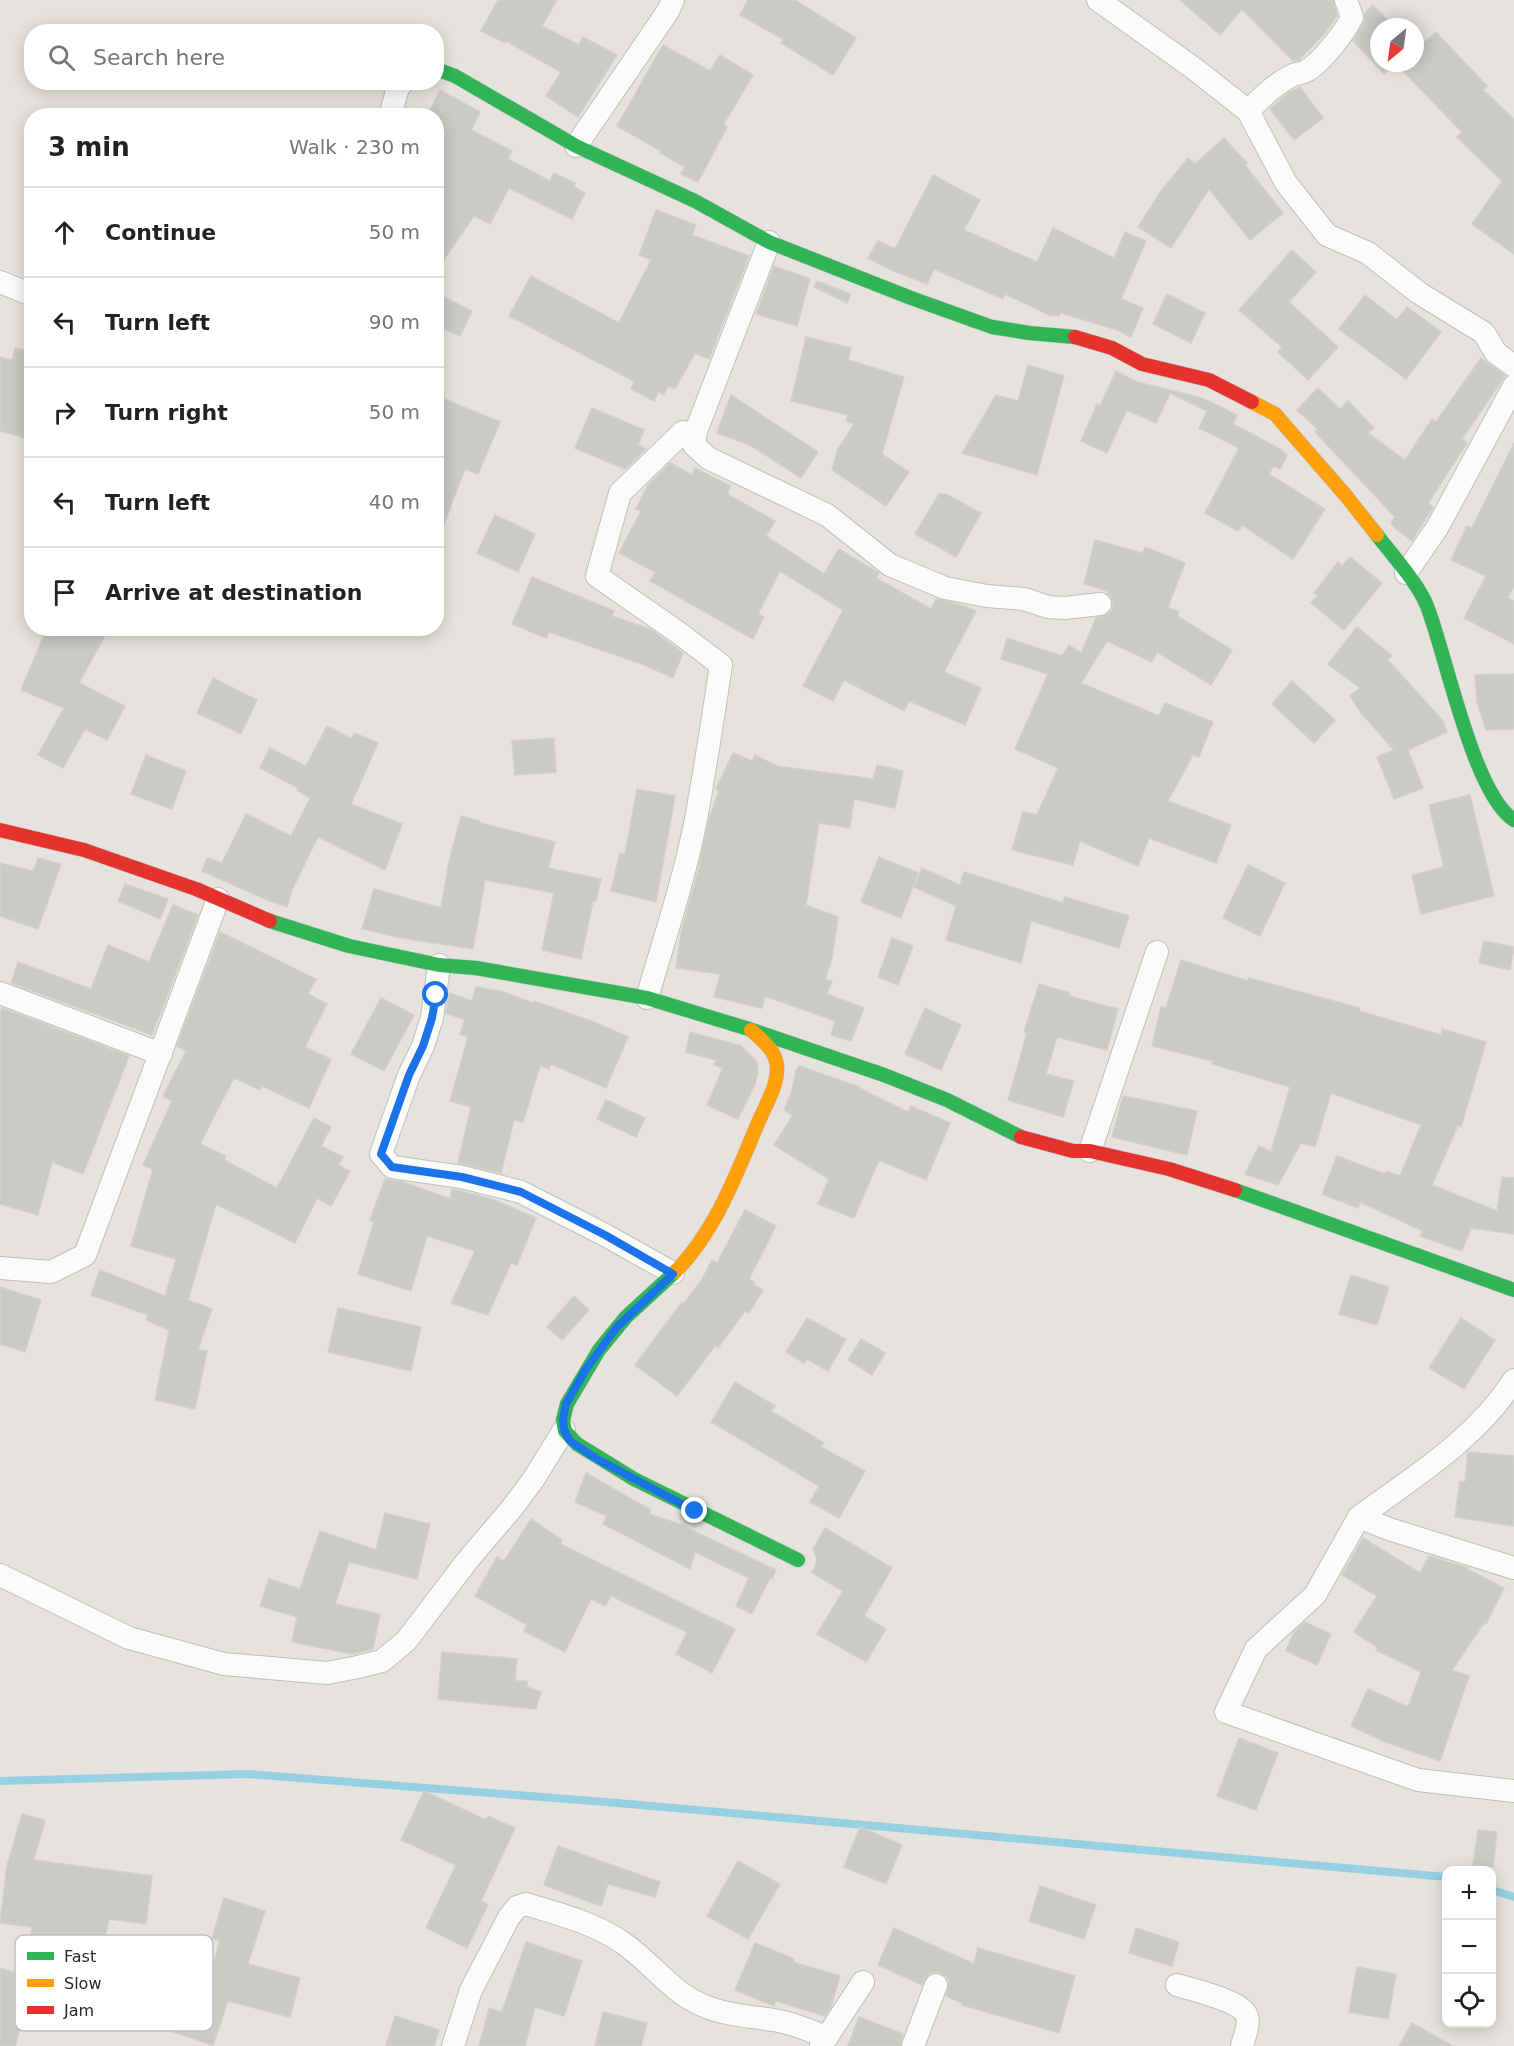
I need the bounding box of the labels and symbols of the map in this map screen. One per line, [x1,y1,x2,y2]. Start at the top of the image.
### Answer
north arrow [1370,18,1424,72]
route start [422,981,448,1007]
route end [681,1497,707,1523]
legend [15,1935,213,2031]
text: Fast [64,1947,96,1966]
text: Slow [64,1974,101,1993]
text: Jam [63,2001,94,2020]

